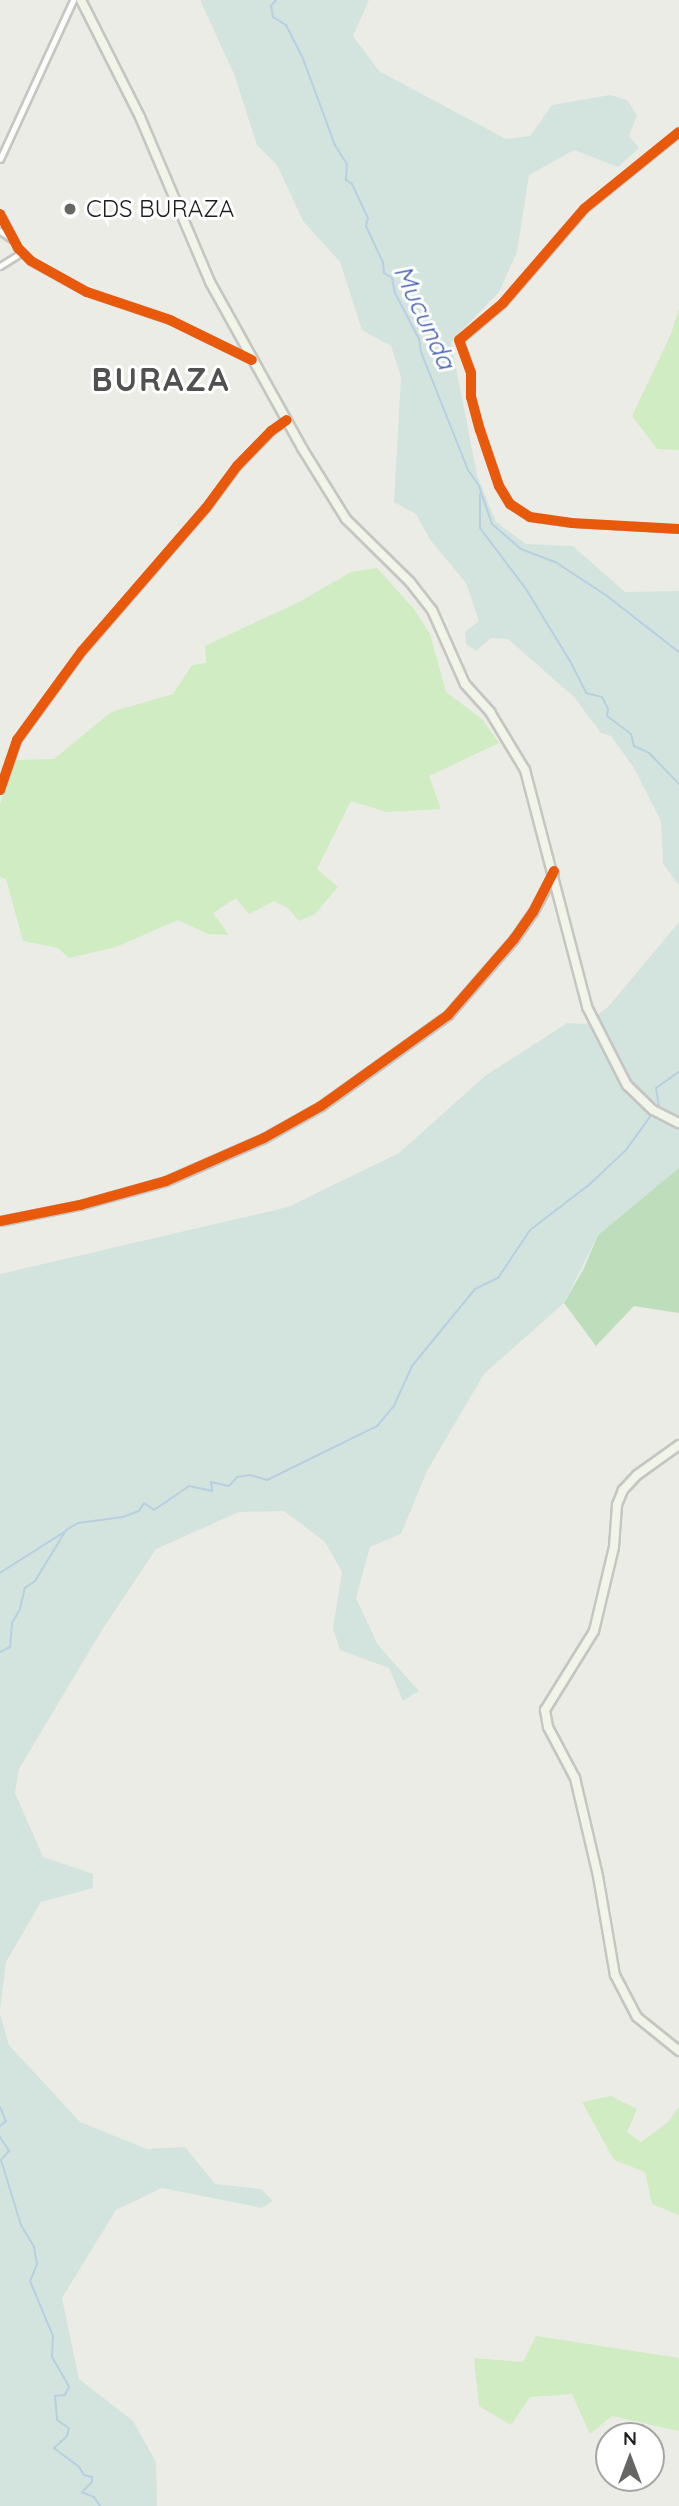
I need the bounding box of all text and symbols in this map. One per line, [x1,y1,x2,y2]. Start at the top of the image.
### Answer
place label: CDS BURAZA [86,195,234,223]
marker: CDS BURAZA [60,199,80,219]
water label: Mucunda [387,260,463,374]
district label: BURAZA [92,360,230,398]
north arrow [595,2422,665,2492]
text: N [623,2426,637,2450]

